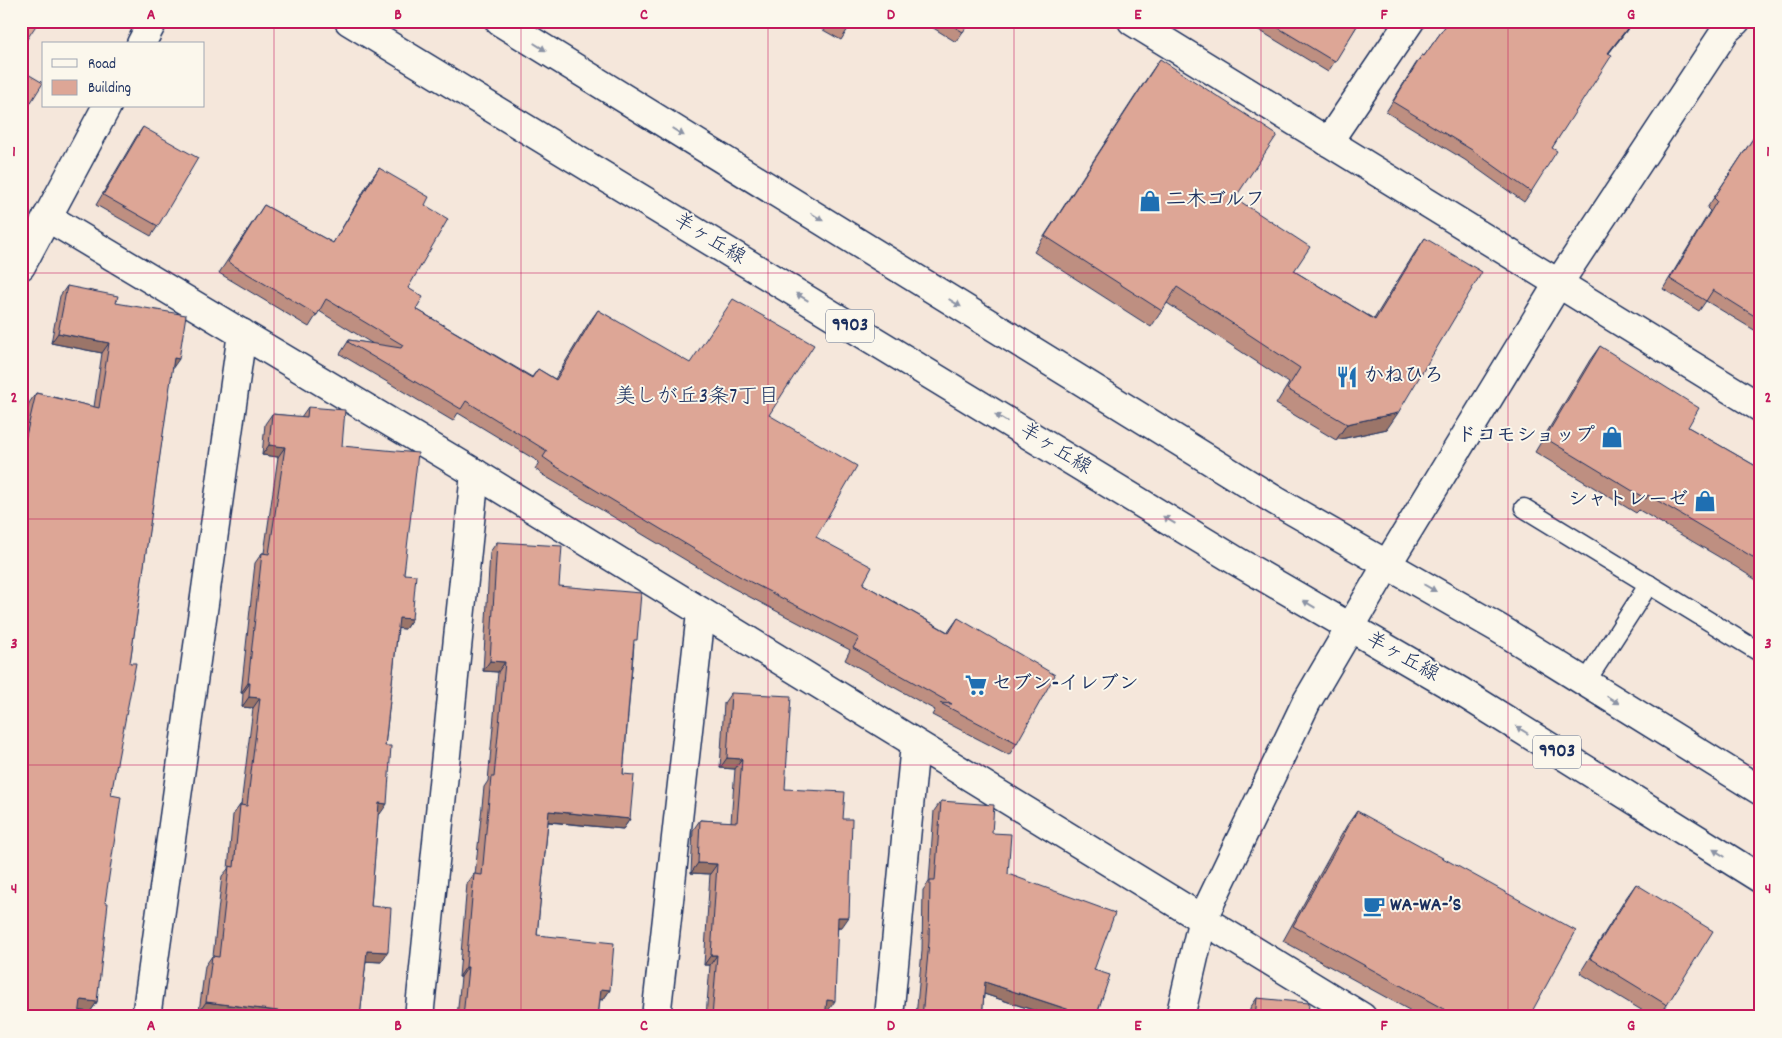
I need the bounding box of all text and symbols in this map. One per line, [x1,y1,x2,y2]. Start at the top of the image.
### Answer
text: A [147,4,156,27]
text: B [394,4,402,27]
text: C [640,4,648,27]
text: D [887,4,896,27]
text: E [1134,4,1142,27]
text: F [1380,4,1388,27]
text: G [1627,4,1635,27]
legend [42,42,205,108]
one-way arrow [534,42,547,51]
text: Road [88,54,116,76]
text: Building [88,78,131,100]
one-way arrow [672,128,685,137]
text: 1 [12,141,16,164]
text: 1 [1766,141,1770,164]
place label: 二木ゴルフ [1166,187,1265,215]
shop icon: 二木ゴルフ [1137,188,1163,214]
street label: 羊ヶ丘線 [668,207,750,273]
one-way arrow [810,213,823,222]
one-way arrow [796,292,809,301]
one-way arrow [948,298,962,307]
road number: 9903 [826,310,874,342]
place label: かねひろ [1364,363,1444,391]
restaurant icon: かねひろ [1334,364,1360,390]
district label: 美しが丘3条7丁目 [615,383,779,413]
text: 2 [11,387,18,410]
text: 2 [1765,387,1772,410]
one-way arrow [994,413,1007,422]
street label: 羊ヶ丘線 [1014,417,1096,483]
place label: ドコモショップ [1457,423,1595,451]
shop icon: ドコモショップ [1599,424,1625,450]
place label: シャトレーゼ [1568,487,1688,515]
shop icon: シャトレーゼ [1692,488,1718,514]
one-way arrow [1163,516,1176,525]
one-way arrow [1423,584,1436,593]
one-way arrow [1302,600,1315,609]
street label: 羊ヶ丘線 [1360,626,1444,690]
text: 3 [10,633,18,656]
text: 3 [1764,633,1772,656]
place label: セブン-イレブン [992,671,1139,699]
supermarket icon: セブン-イレブン [963,672,989,698]
one-way arrow [1607,695,1620,704]
one-way arrow [1516,725,1529,735]
road number: 9903 [1533,736,1581,769]
one-way arrow [1713,849,1726,858]
text: 4 [11,878,17,901]
text: 4 [1765,878,1771,901]
place label: WA-WA-’S [1390,892,1461,920]
cafe icon: WA-WA-’S [1361,893,1387,919]
text: A [147,1015,156,1038]
text: B [394,1015,402,1038]
text: C [640,1015,648,1038]
text: D [887,1015,896,1038]
text: E [1134,1015,1142,1038]
text: F [1380,1015,1388,1038]
text: G [1627,1015,1635,1038]

